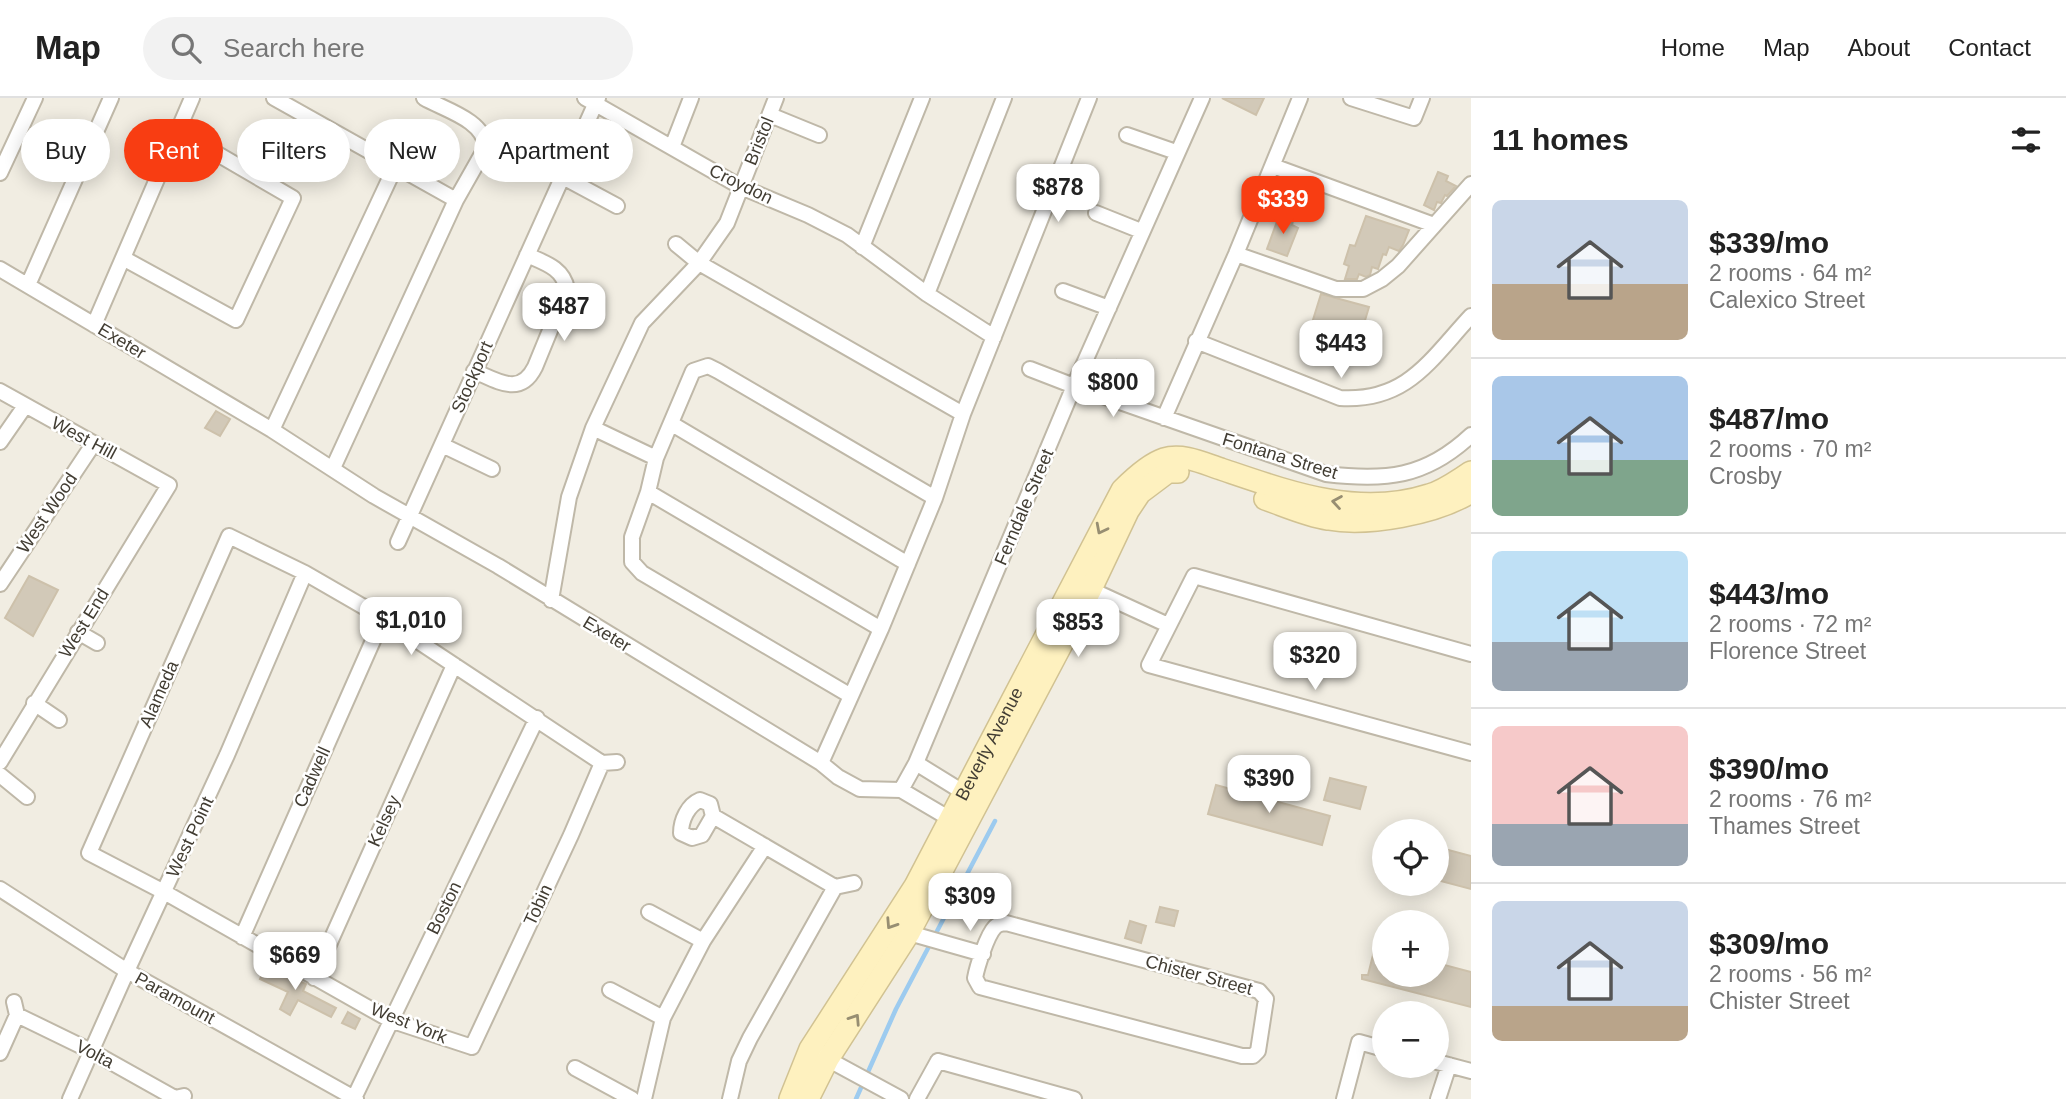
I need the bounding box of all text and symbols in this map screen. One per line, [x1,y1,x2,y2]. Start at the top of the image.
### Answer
search box [143,17,633,80]
text: Map [35,29,101,66]
icon: search [167,29,205,67]
text: Search here [223,33,365,63]
text: Home [1661,34,1725,61]
text: Map [1763,34,1810,61]
text: About [1848,34,1910,61]
text: Contact [1948,34,2031,61]
street label: Bristol [740,114,778,168]
chip: Buy [21,119,110,182]
chip: Rent [124,119,223,182]
chip: Filters [237,119,350,182]
chip: New [364,119,460,182]
chip: Apartment [474,119,633,182]
icon: filters [2007,121,2045,159]
text: 11 homes [1492,123,1629,156]
street label: Croydon [706,160,776,208]
pin: $878 [1017,164,1099,224]
text: $878 [1032,174,1084,200]
pin: $339 [1242,176,1324,236]
text: $339 [1257,186,1309,212]
text: $339/mo [1709,226,1829,259]
icon: home [1548,228,1632,312]
text: 2 rooms · 64 m² [1709,260,1871,286]
pin: $487 [523,284,605,343]
text: Calexico Street [1709,287,1865,313]
text: $487 [538,293,590,319]
street label: Exeter [95,319,149,363]
pin: $443 [1300,320,1382,380]
text: $443 [1315,330,1367,356]
street label: Stockport [447,338,497,416]
pin: $800 [1072,360,1154,419]
text: $800 [1087,369,1139,395]
text: $487/mo [1709,402,1829,435]
icon: home [1548,404,1632,488]
street label: West Hill [48,413,120,463]
street label: Fontana Street [1220,429,1340,483]
text: 2 rooms · 70 m² [1709,436,1871,462]
street label: Ferndale Street [991,446,1057,568]
text: Crosby [1709,463,1782,489]
street label: West Wood [13,469,81,557]
one-way arrow [1331,495,1343,510]
one-way arrow [1096,522,1109,534]
text: $443/mo [1709,577,1829,610]
icon: home [1548,579,1632,663]
street label: West End [55,585,113,661]
pin: $1,010 [354,598,468,657]
pin: $853 [1037,600,1119,659]
text: $1,010 [376,607,446,633]
text: $853 [1052,609,1104,635]
text: 2 rooms · 72 m² [1709,611,1871,637]
street label: Exeter [580,612,634,656]
pin: $320 [1274,632,1356,692]
text: Florence Street [1709,638,1866,664]
text: $320 [1289,642,1341,668]
street label: Alameda [135,657,183,731]
street label: Beverly Avenue [951,684,1027,804]
street label: Cadwell [290,744,334,810]
text: $390/mo [1709,752,1829,785]
icon: home [1548,754,1632,838]
pin: $390 [1228,756,1310,815]
text: $390 [1243,765,1295,791]
text: 2 rooms · 76 m² [1709,786,1871,812]
street label: Kelsey [364,792,404,850]
street label: West Point [163,793,217,881]
text: Thames Street [1709,813,1860,839]
map controls [1372,819,1449,1078]
button: locate [1372,819,1449,896]
pin: $309 [929,874,1011,933]
street label: Boston [423,878,465,938]
street label: Tobin [520,881,556,929]
text: $309 [944,883,996,909]
button: + [1372,910,1449,987]
one-way arrow [886,917,899,930]
text: $309/mo [1709,927,1829,960]
icon: home [1548,929,1632,1013]
pin: $669 [254,932,336,992]
text: $669 [269,942,321,968]
street label: Chister Street [1143,951,1255,999]
text: 2 rooms · 56 m² [1709,961,1871,987]
street label: Paramount [132,968,218,1028]
text: Chister Street [1709,988,1850,1014]
street label: West York [368,999,451,1048]
button: − [1372,1001,1449,1078]
one-way arrow [846,1013,859,1026]
street label: Volta [73,1036,118,1073]

